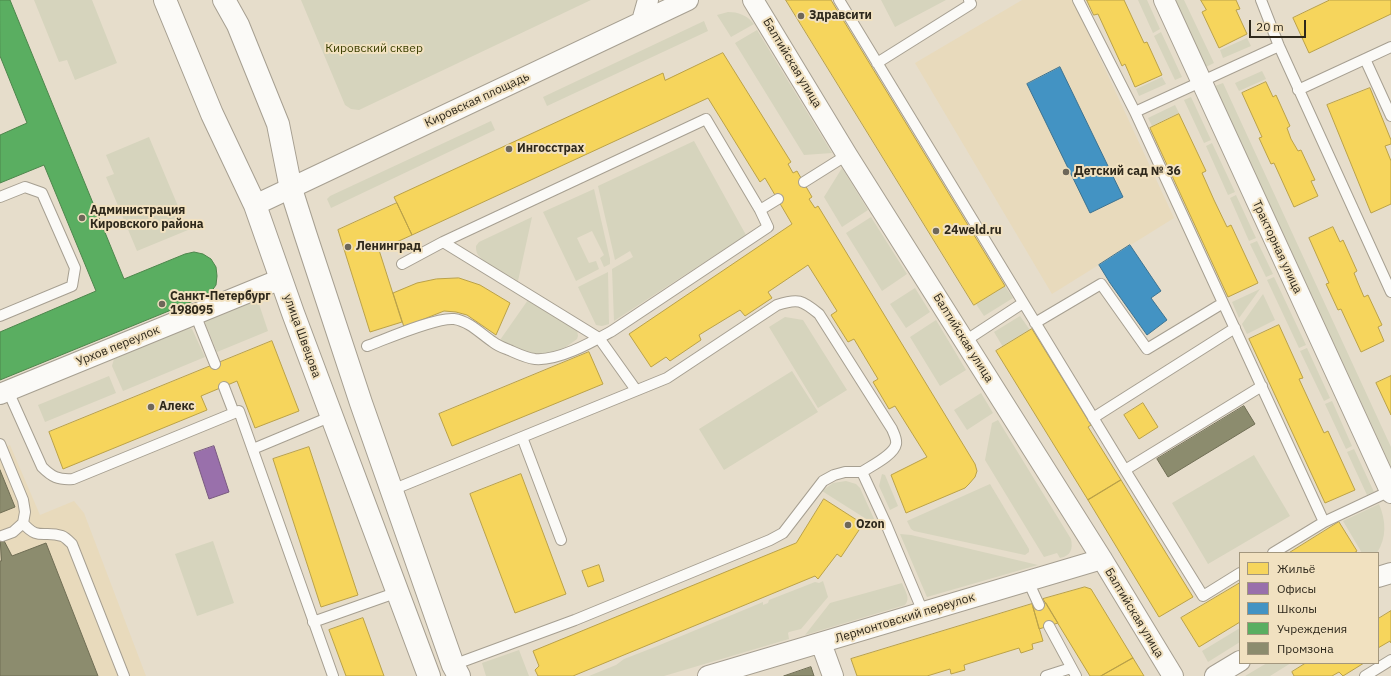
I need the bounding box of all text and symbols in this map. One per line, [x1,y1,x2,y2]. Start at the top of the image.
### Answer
place label: Здравсити [809,9,872,23]
marker: Здравсити [796,11,806,21]
scale bar [1251,12,1308,38]
street label: Балтийская улица [760,16,824,110]
text: 20 m [1256,19,1284,34]
park label: Кировский сквер [325,42,423,56]
street label: Кировская площадь [422,69,532,131]
place label: Ингосстрах [517,142,584,156]
marker: Ингосстрах [504,144,514,154]
place label: Детский сад № 36 [1074,165,1181,179]
marker: Детский сад № 36 [1061,167,1071,177]
street label: Тракторная улица [1249,198,1305,296]
place label: Администрация Кировского района [90,204,204,232]
marker: Администрация Кировского района [77,213,87,223]
place label: 24weld.ru [944,224,1002,238]
marker: 24weld.ru [931,226,941,236]
place label: Ленинград [356,240,421,254]
marker: Ленинград [343,242,353,252]
place label: Санкт-Петербург 198095 [170,290,271,318]
street label: Балтийская улица [930,291,996,385]
street label: улица Швецова [280,292,324,380]
marker: Санкт-Петербург 198095 [157,299,167,309]
street label: Урхов переулок [74,323,162,369]
place label: Алекс [159,400,195,414]
marker: Алекс [146,402,156,412]
place label: Ozon [856,518,885,532]
marker: Ozon [843,520,853,530]
legend [1239,552,1379,664]
text: Жильё [1277,561,1315,576]
street label: Балтийская улица [1102,566,1166,660]
text: Офисы [1277,581,1316,596]
street label: Лермонтовский переулок [833,590,977,646]
text: Школы [1277,601,1317,616]
text: Учреждения [1277,621,1347,636]
text: Промзона [1277,641,1334,656]

